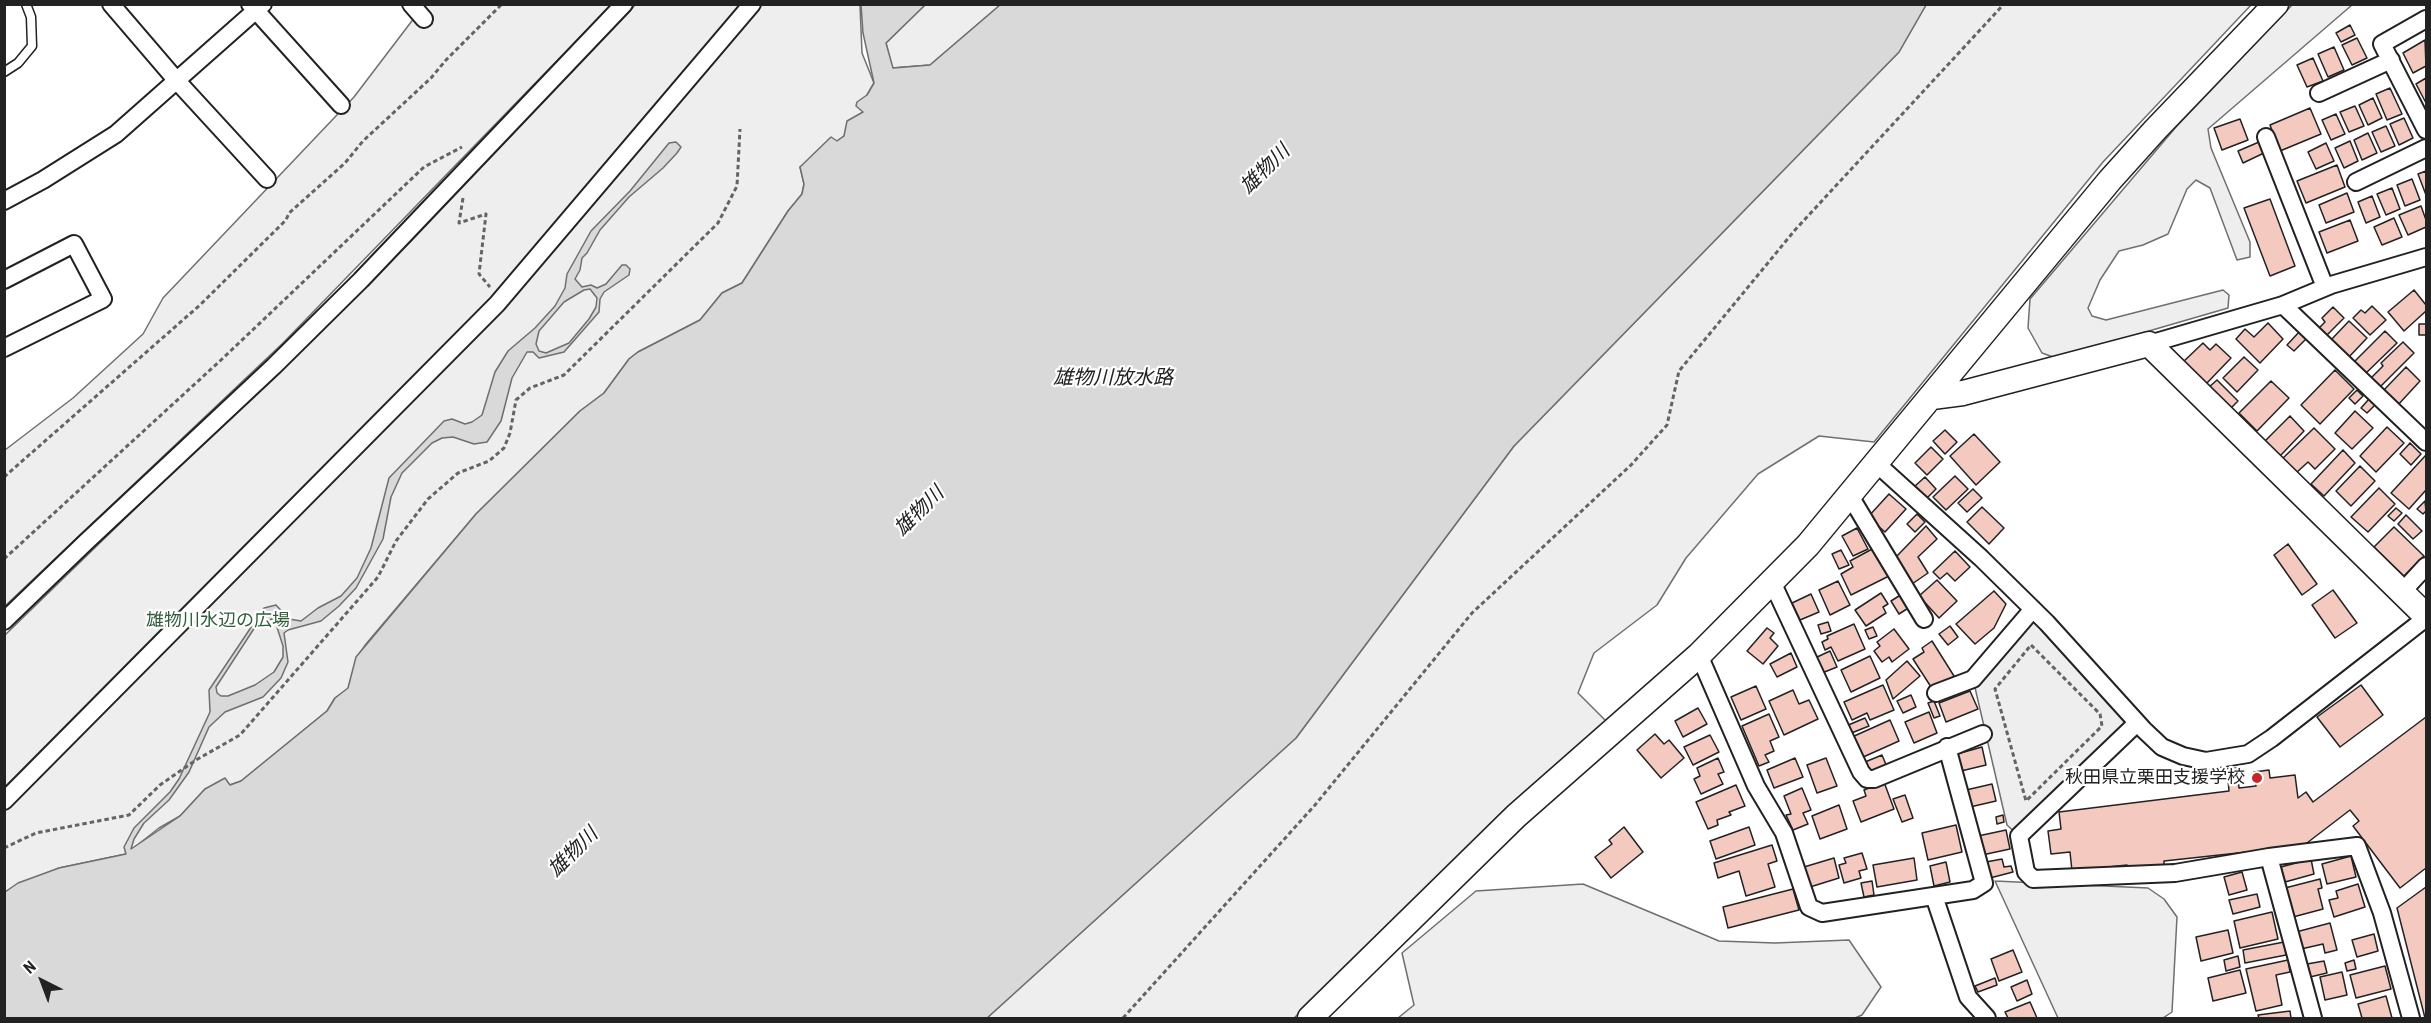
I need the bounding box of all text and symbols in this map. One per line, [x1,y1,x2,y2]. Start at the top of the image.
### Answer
water label: 雄物川 [1236,140,1296,200]
water label: 雄物川放水路 [1053,367,1173,391]
water label: 雄物川 [890,482,950,542]
park label: 雄物川水辺の広場 [146,610,290,632]
place label: 秋田県立栗田支援学校 [2065,767,2245,789]
marker: 秋田県立栗田支援学校 [2250,771,2264,785]
water label: 雄物川 [544,823,604,883]
north arrow [12,951,72,1011]
text: N [20,957,40,978]

